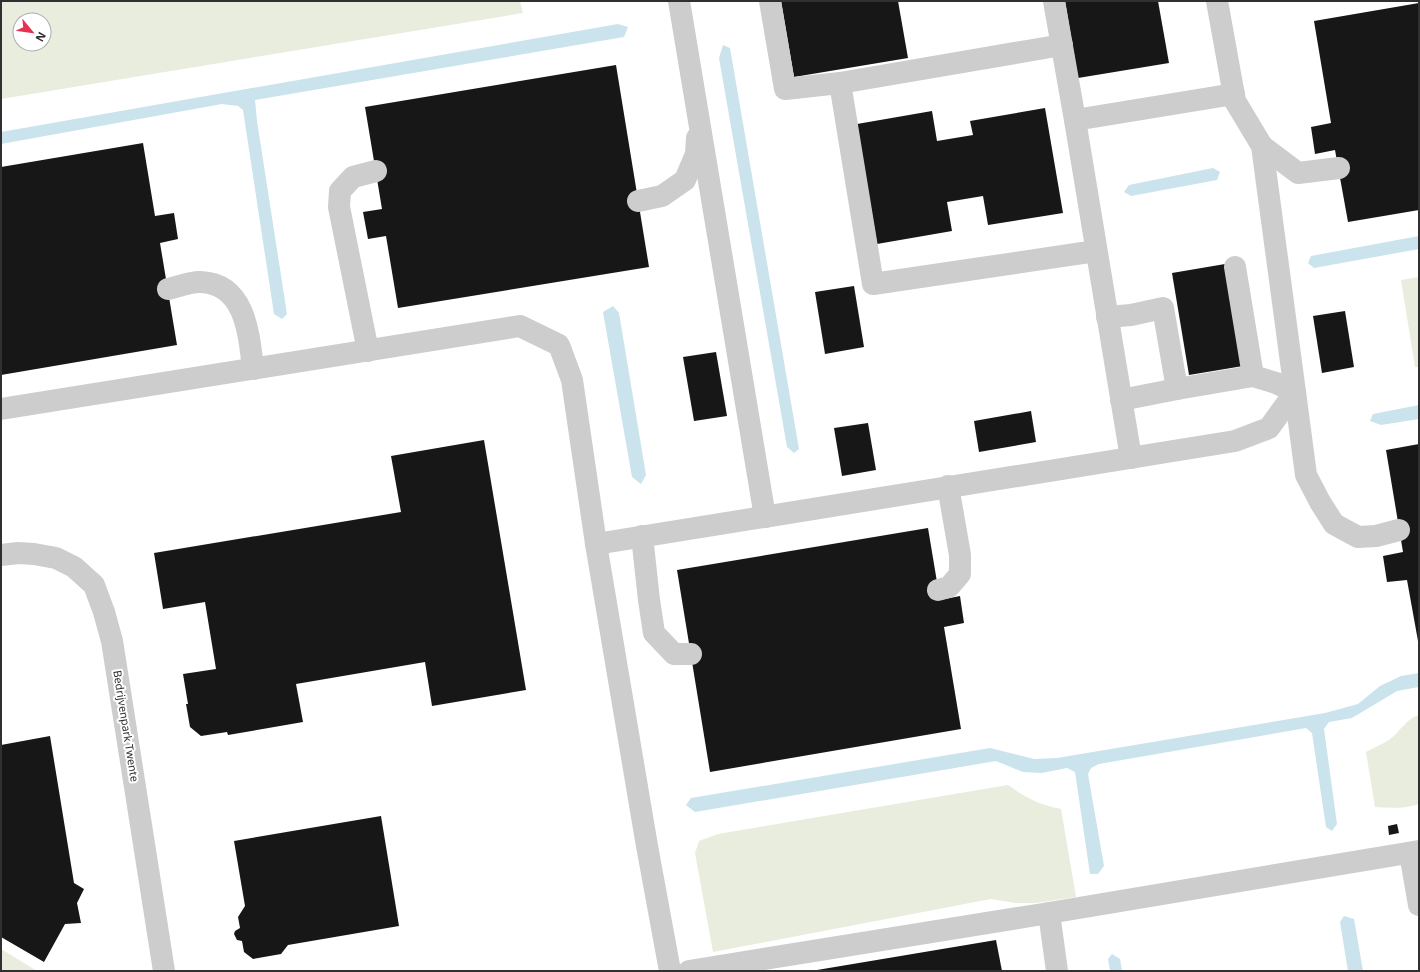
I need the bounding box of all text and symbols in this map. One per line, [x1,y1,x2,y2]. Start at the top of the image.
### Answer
north arrow [12,12,52,52]
text: N [32,30,50,45]
street label: Bedrijvenpark Twente [110,669,143,783]

